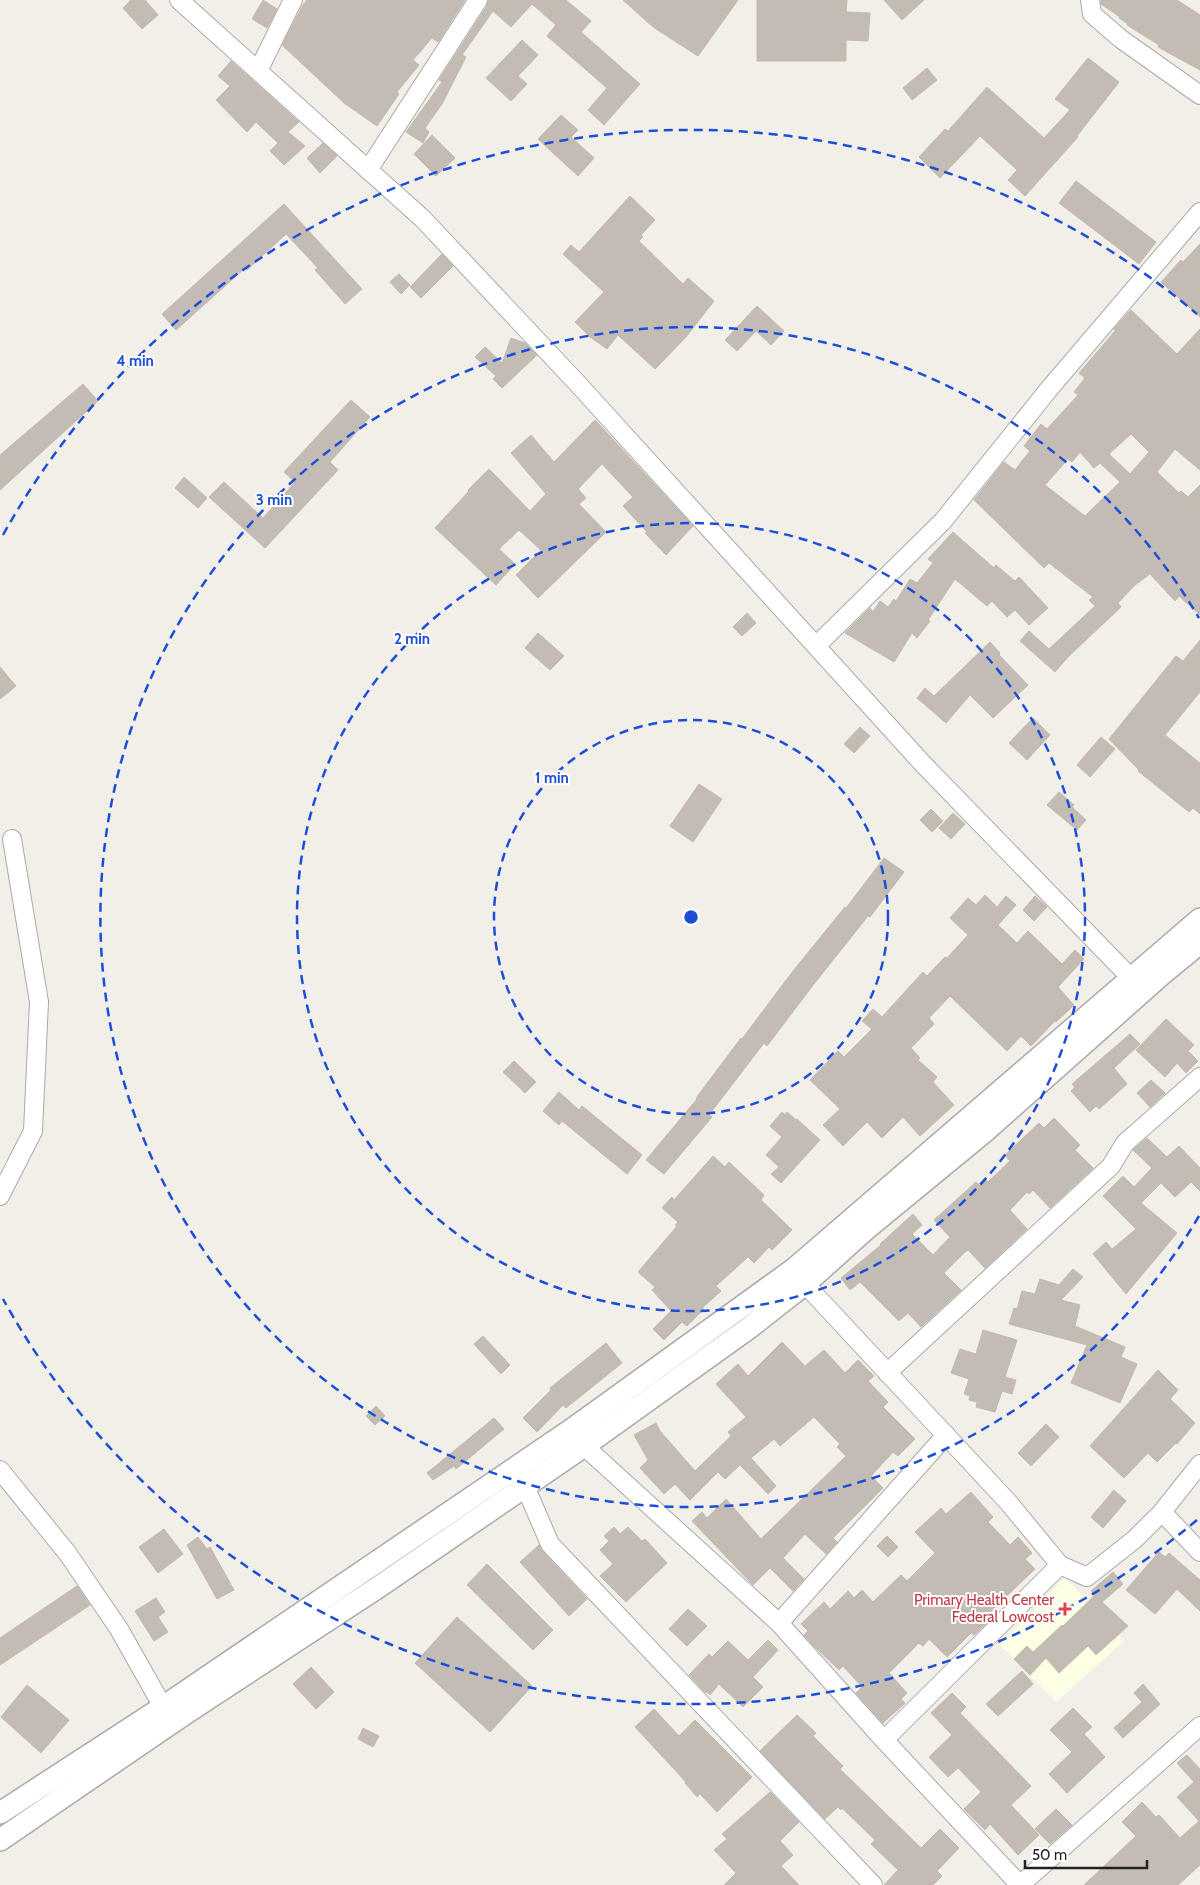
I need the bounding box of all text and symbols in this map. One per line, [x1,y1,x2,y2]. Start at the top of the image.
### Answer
text: 4 min [116,352,154,370]
text: 3 min [256,491,292,509]
text: 2 min [394,630,430,648]
text: 1 min [535,769,569,787]
centre of rings [682,908,700,926]
place label: Primary Health Center Federal Lowcost [914,1591,1054,1626]
marker: Primary Health Center Federal Lowcost [1058,1602,1072,1616]
scale bar [1025,1838,1148,1870]
text: 50 m [1032,1846,1067,1864]

